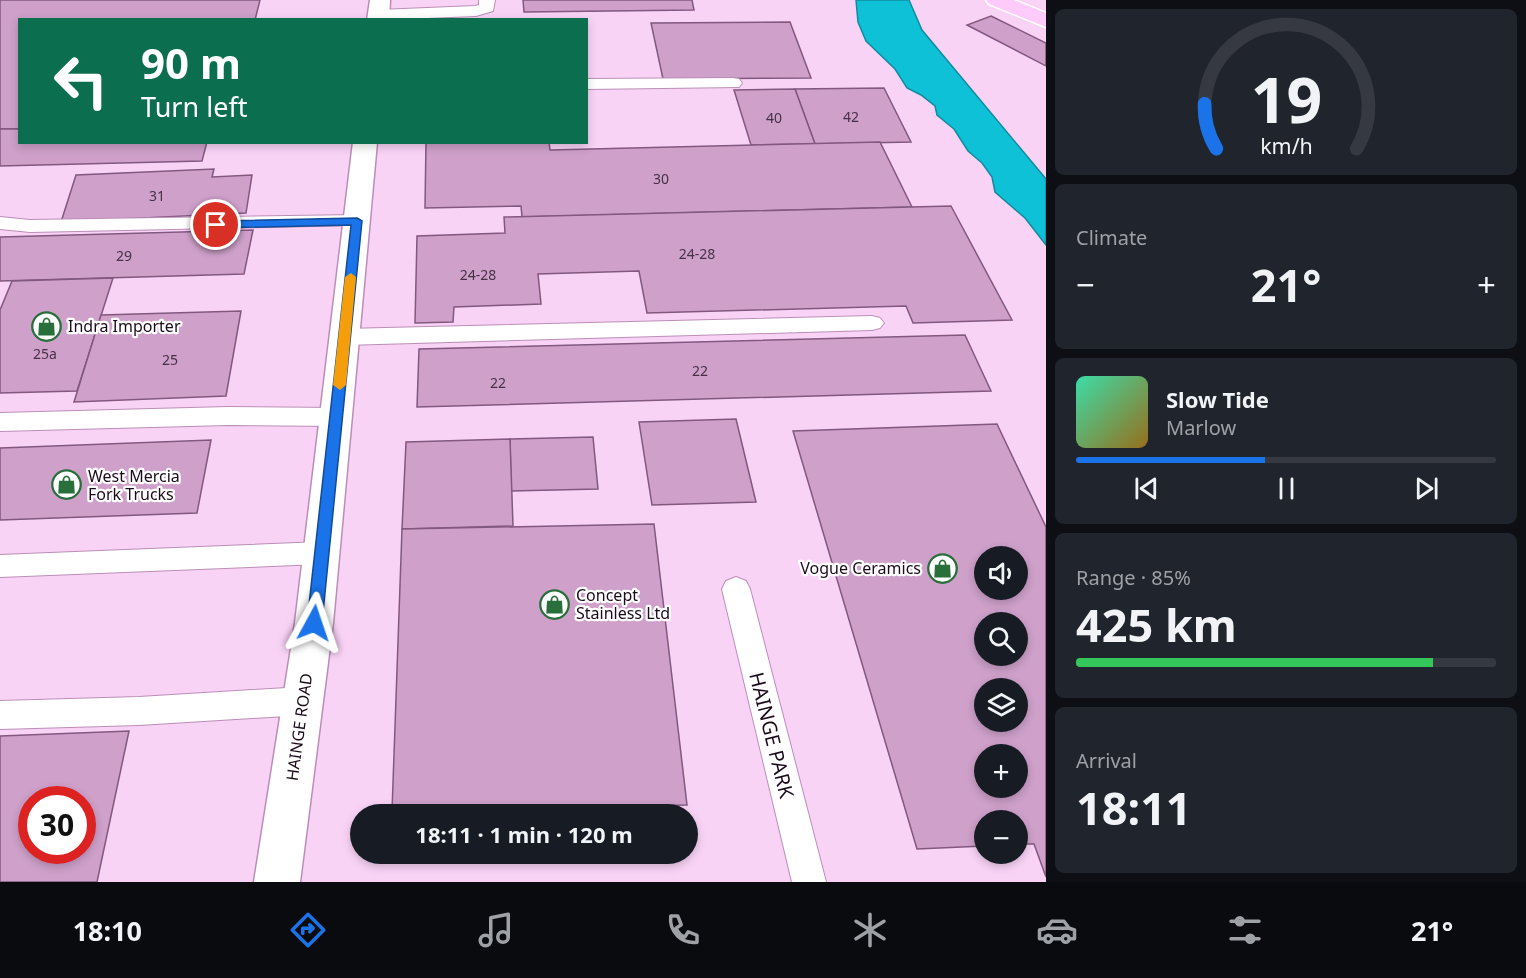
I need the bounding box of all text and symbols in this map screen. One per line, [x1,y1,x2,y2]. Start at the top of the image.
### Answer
text: 90 m [141,34,241,91]
icon: left [42,42,120,120]
text: 19 [1250,56,1322,141]
text: Turn left [141,88,247,125]
house number: 42 [843,107,859,126]
house number: 40 [766,108,782,127]
text: km/h [1260,131,1312,160]
house number: 30 [653,169,669,188]
house number: 31 [149,186,165,205]
pin [190,199,241,250]
icon: arrive [199,208,232,241]
text: Climate [1076,224,1147,251]
house number: 24-28 [679,244,715,263]
house number: 29 [116,246,132,265]
text: 21° [1251,254,1321,315]
text: − [1076,262,1095,307]
text: + [1477,262,1496,307]
house number: 24-28 [460,265,496,284]
shop icon: Indra Importer [31,310,63,342]
place label: Indra Importer [68,315,181,337]
house number: 25a [33,344,57,363]
house number: 25 [162,350,178,369]
house number: 22 [692,361,708,380]
house number: 22 [490,373,506,392]
text: Slow Tide [1166,384,1269,414]
text: Marlow [1166,414,1236,441]
place label: West Mercia Fork Trucks [88,465,180,505]
shop icon: West Mercia Fork Trucks [51,469,83,501]
icon: previous [1130,472,1163,505]
icon: pause [1270,472,1303,505]
icon: next [1410,472,1443,505]
map controls [974,546,1028,864]
button: sound [974,546,1028,600]
shop icon: Vogue Ceramics [926,552,958,584]
place label: Vogue Ceramics [800,557,921,579]
text: Range · 85% [1076,564,1191,591]
place label: Concept Stainless Ltd [576,584,670,624]
shop icon: Concept Stainless Ltd [539,588,571,620]
position arrow [282,591,346,655]
text: 425 km [1076,594,1237,655]
button: search [974,612,1028,666]
street label: HAINGE PARK [743,669,801,802]
street label: HAINGE ROAD [281,672,317,782]
button: layers [974,678,1028,732]
button: + [974,744,1028,798]
text: Arrival [1076,747,1137,774]
text: 18:11 [1076,777,1192,838]
speed limit sign: 30 [18,786,96,864]
button: − [974,810,1028,864]
text: 18:11 · 1 min · 120 m [415,819,633,849]
icon: directions [287,909,329,951]
icon: music [475,909,517,951]
icon: phone [662,909,704,951]
icon: climate [849,909,891,951]
icon: car [1036,909,1078,951]
icon: filters [1224,909,1266,951]
text: 18:10 [73,912,142,949]
text: 21° [1411,912,1453,949]

